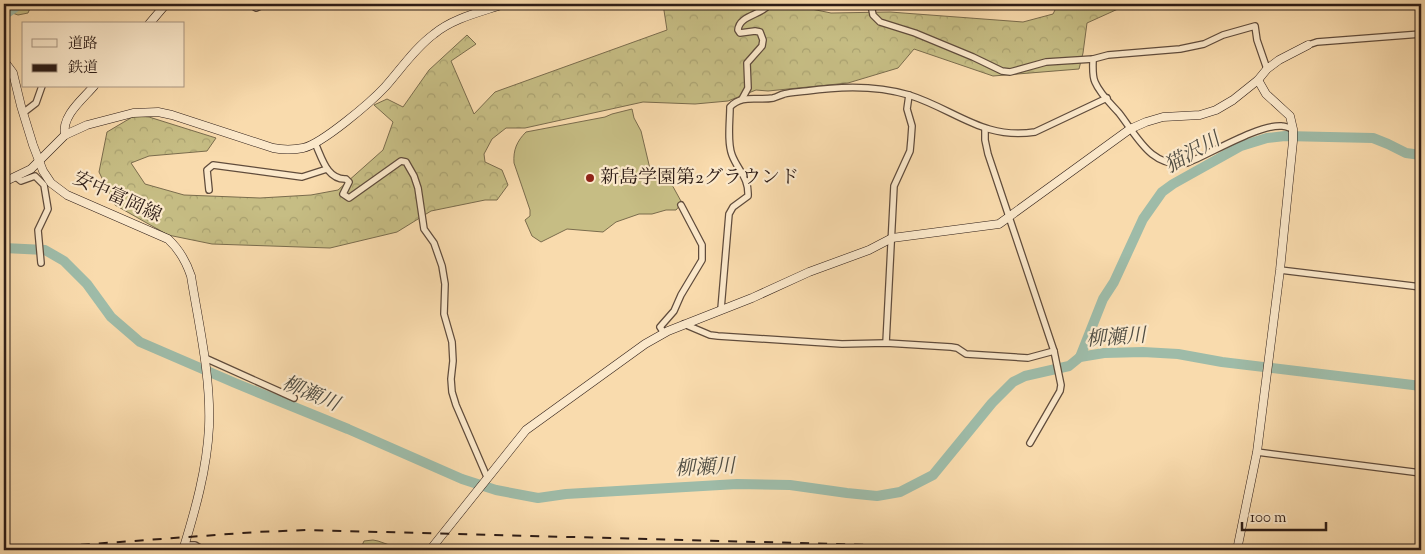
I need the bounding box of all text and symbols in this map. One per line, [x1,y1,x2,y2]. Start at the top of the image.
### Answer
legend [22,22,185,88]
text: 道路 [68,34,98,55]
text: 鉄道 [68,58,98,79]
water label: 猫沢川 [1160,125,1228,182]
place label: 新島学園第2グラウンド [600,165,799,192]
street label: 安中富岡線 [68,166,166,230]
marker: 新島学園第2グラウンド [584,172,596,184]
water label: 柳瀬川 [1085,322,1149,356]
water label: 柳瀬川 [277,370,345,421]
water label: 柳瀬川 [674,453,738,485]
scale bar [1242,499,1326,531]
text: 100 m [1250,508,1287,529]

